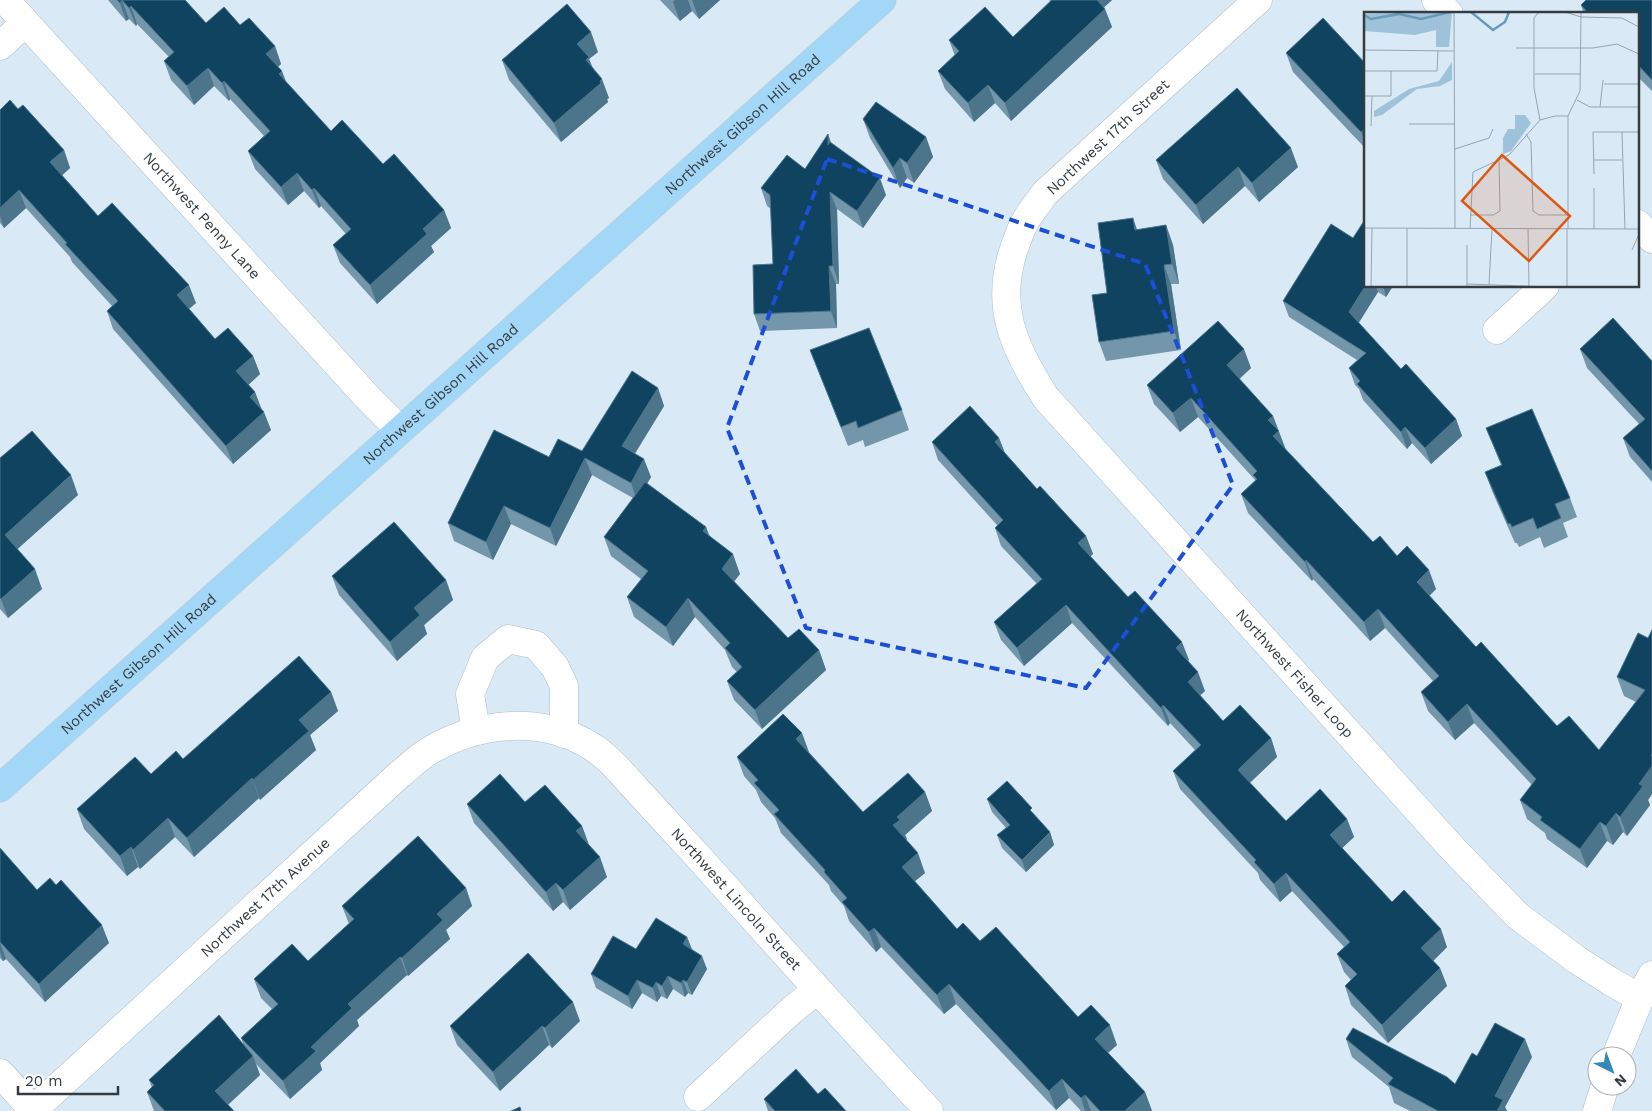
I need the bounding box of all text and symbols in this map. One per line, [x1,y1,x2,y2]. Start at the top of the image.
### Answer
inset map [1364,12,1640,288]
street label: Northwest Gibson Hill Road [661,50,824,199]
street label: Northwest 17th Street [1043,75,1174,199]
street label: Northwest Penny Lane [139,149,264,283]
street label: Northwest Gibson Hill Road [359,320,522,468]
street label: Northwest Gibson Hill Road [57,590,220,738]
street label: Northwest Fisher Loop [1232,605,1357,742]
street label: Northwest Lincoln Street [667,824,805,974]
street label: Northwest 17th Avenue [197,834,334,961]
north arrow [1587,1046,1637,1096]
scale bar [18,1064,118,1096]
text: N [1611,1071,1630,1090]
text: 20 m [25,1072,63,1090]

